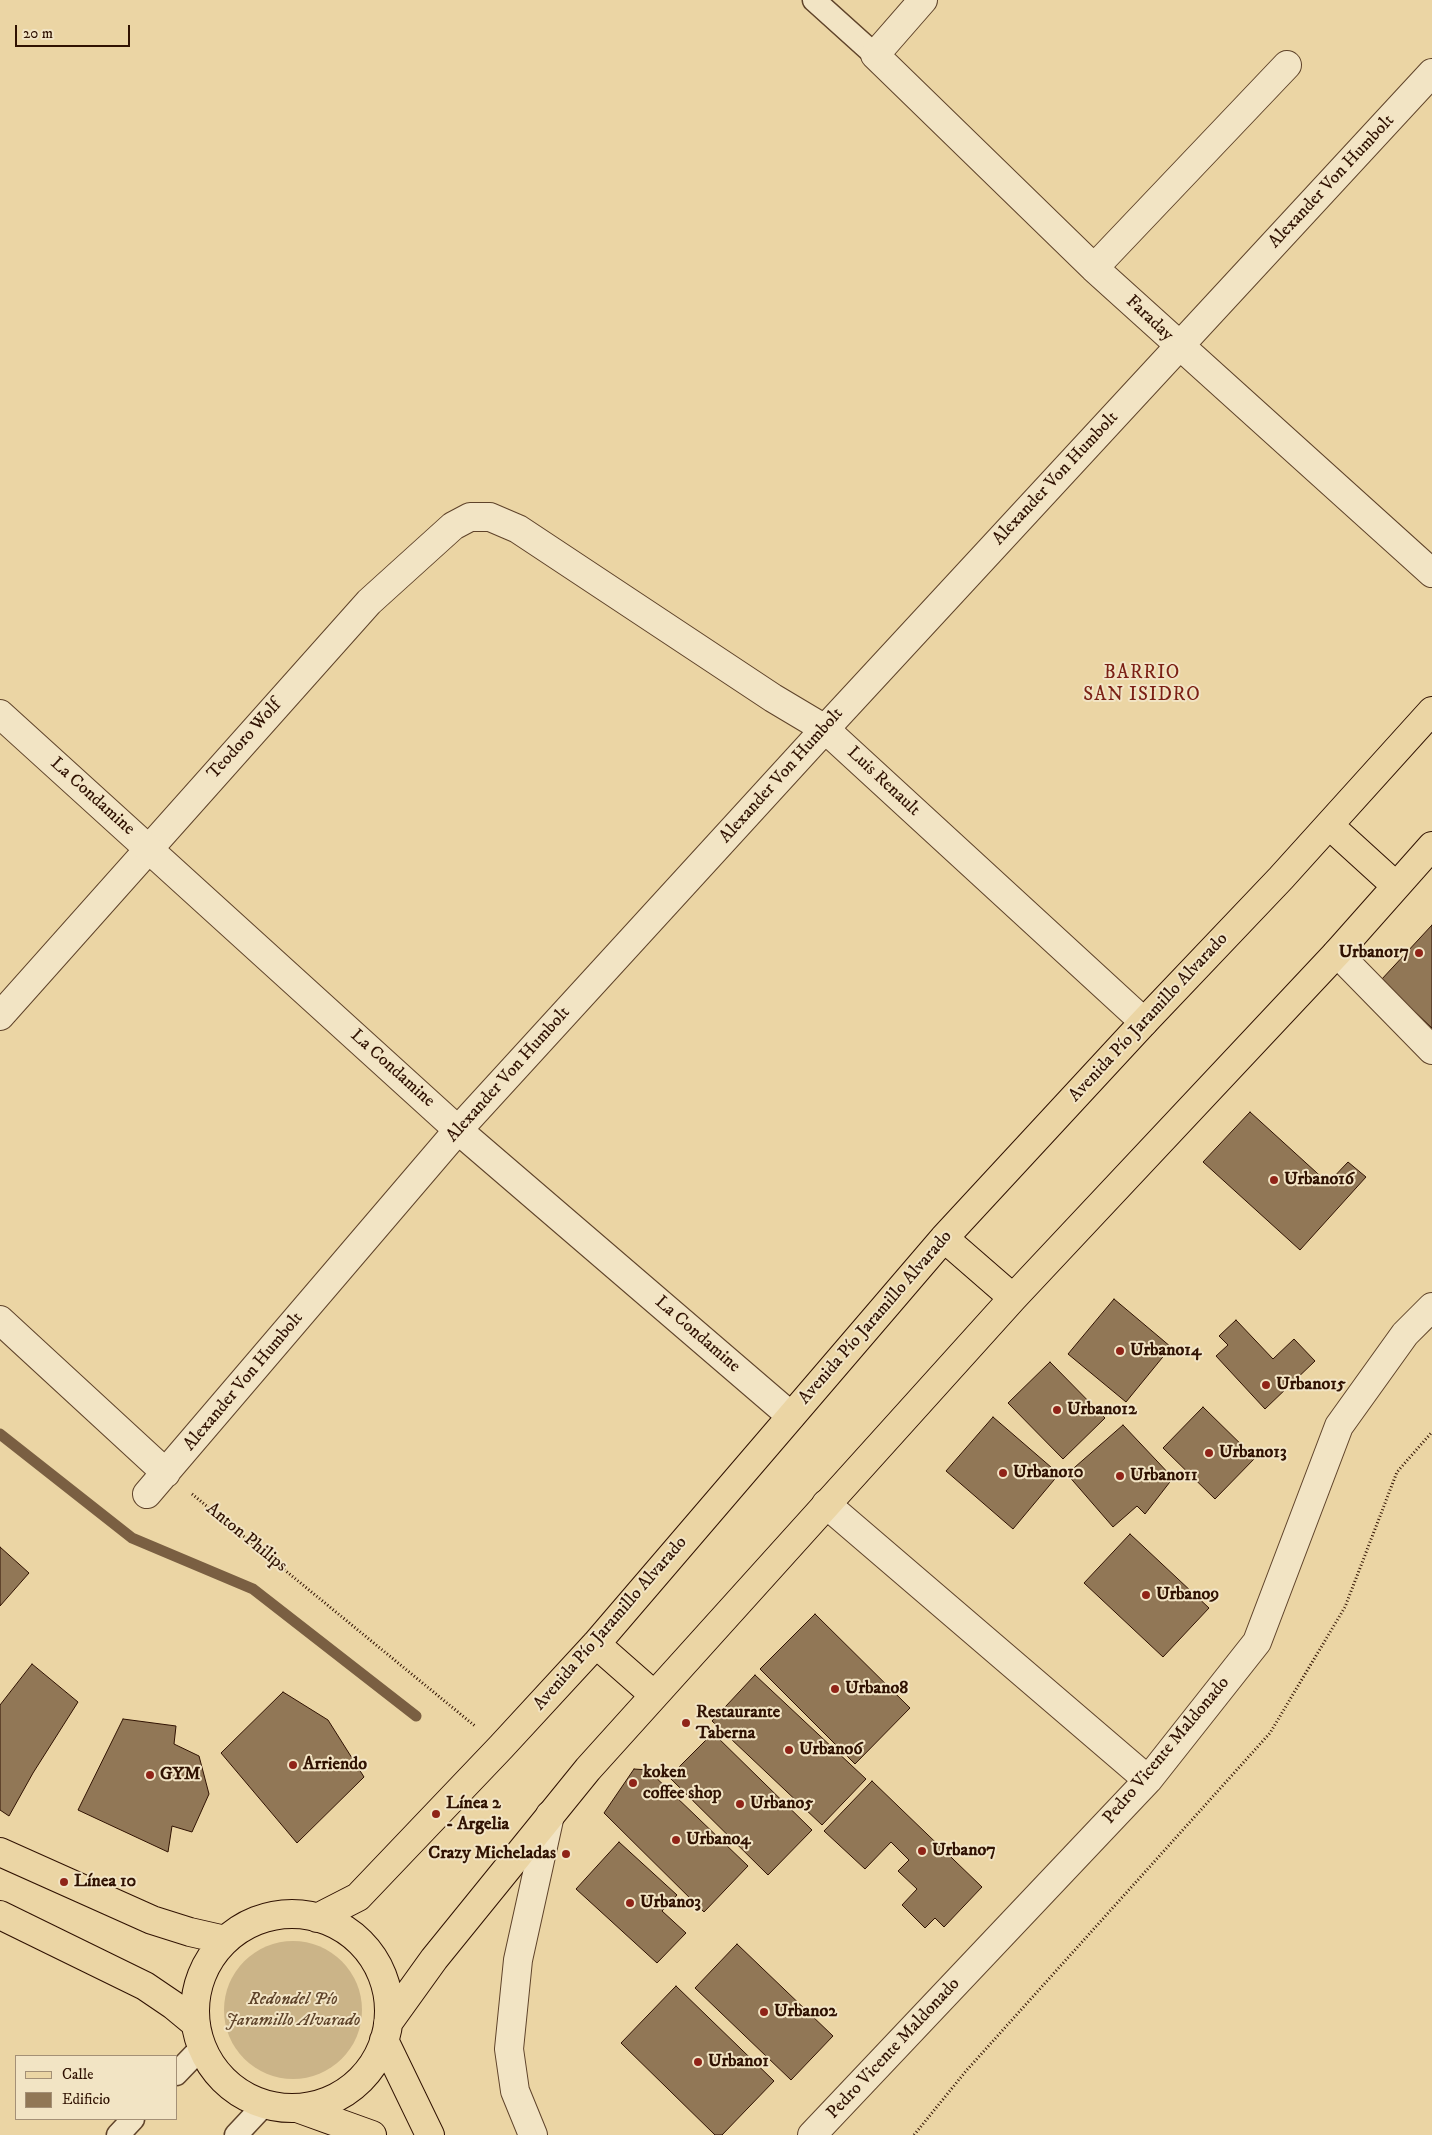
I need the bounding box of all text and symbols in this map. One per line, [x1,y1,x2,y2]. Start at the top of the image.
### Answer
scale bar [18,15,132,47]
text: 20 m [23,24,53,43]
street label: Alexander Von Humbolt [1265,111,1399,253]
street label: Faraday [1121,291,1177,347]
street label: Alexander Von Humbolt [989,408,1123,550]
district label: BARRIO SAN ISIDRO [1082,663,1202,707]
street label: Teodoro Wolf [203,695,287,785]
street label: Alexander Von Humbolt [716,704,848,848]
street label: Luis Renault [842,743,924,821]
street label: La Condamine [45,753,139,841]
street label: Avenida Pío Jaramillo Alvarado [1065,929,1233,1107]
place label: Urbano17 [1339,942,1409,964]
marker: Urbano17 [1413,947,1425,959]
street label: Alexander Von Humbolt [443,1003,575,1147]
street label: La Condamine [345,1025,439,1113]
place label: Urbano16 [1284,1169,1354,1191]
marker: Urbano16 [1268,1174,1280,1186]
street label: Avenida Pío Jaramillo Alvarado [795,1227,957,1409]
street label: La Condamine [650,1292,744,1378]
street label: Alexander Von Humbolt [180,1308,308,1456]
place label: Urbano14 [1130,1340,1201,1362]
marker: Urbano14 [1114,1345,1126,1357]
place label: Urbano15 [1276,1374,1346,1396]
marker: Urbano15 [1260,1379,1272,1391]
place label: Urbano12 [1067,1399,1137,1421]
marker: Urbano12 [1051,1404,1063,1416]
place label: Urbano13 [1219,1442,1287,1464]
marker: Urbano13 [1203,1447,1215,1459]
place label: Urbano10 [1013,1462,1084,1484]
place label: Urbano11 [1130,1465,1198,1487]
marker: Urbano10 [997,1467,1009,1479]
marker: Urbano11 [1114,1470,1126,1482]
street label: Anton Philips [201,1499,291,1577]
street label: Avenida Pío Jaramillo Alvarado [530,1533,692,1715]
place label: Urbano9 [1156,1584,1219,1606]
marker: Urbano9 [1140,1589,1152,1601]
street label: Pedro Vicente Maldonado [1099,1673,1235,1829]
place label: Urbano8 [845,1678,908,1700]
marker: Urbano8 [829,1683,841,1695]
place label: Restaurante Taberna [696,1702,780,1745]
marker: Restaurante Taberna [680,1717,692,1729]
place label: Urbano6 [799,1739,863,1761]
marker: Urbano6 [783,1744,795,1756]
place label: Arriendo [303,1754,367,1776]
marker: Arriendo [287,1759,299,1771]
place label: koken coffee shop [643,1762,721,1805]
place label: GYM [160,1764,200,1786]
marker: GYM [144,1769,156,1781]
marker: koken coffee shop [627,1777,639,1789]
place label: Línea 2 - Argelia [446,1793,509,1836]
place label: Urbano5 [750,1793,813,1815]
marker: Urbano5 [734,1798,746,1810]
marker: Línea 2 - Argelia [430,1808,442,1820]
place label: Urbano4 [686,1829,751,1851]
marker: Urbano4 [670,1834,682,1846]
place label: Urbano7 [932,1840,996,1862]
place label: Crazy Micheladas [428,1843,556,1865]
marker: Urbano7 [916,1845,928,1857]
marker: Crazy Micheladas [560,1848,572,1860]
place label: Línea 10 [74,1871,136,1893]
marker: Línea 10 [58,1876,70,1888]
place label: Urbano3 [640,1892,701,1914]
marker: Urbano3 [624,1897,636,1909]
street label: Pedro Vicente Maldonado [823,1974,965,2124]
park label: Redondel Pío Jaramillo Alvarado [225,1989,361,2032]
place label: Urbano2 [774,2001,837,2023]
marker: Urbano2 [758,2006,770,2018]
place label: Urbano1 [708,2051,769,2073]
legend [15,2055,178,2120]
marker: Urbano1 [692,2056,704,2068]
text: Calle [62,2065,94,2084]
text: Edificio [62,2090,110,2109]

